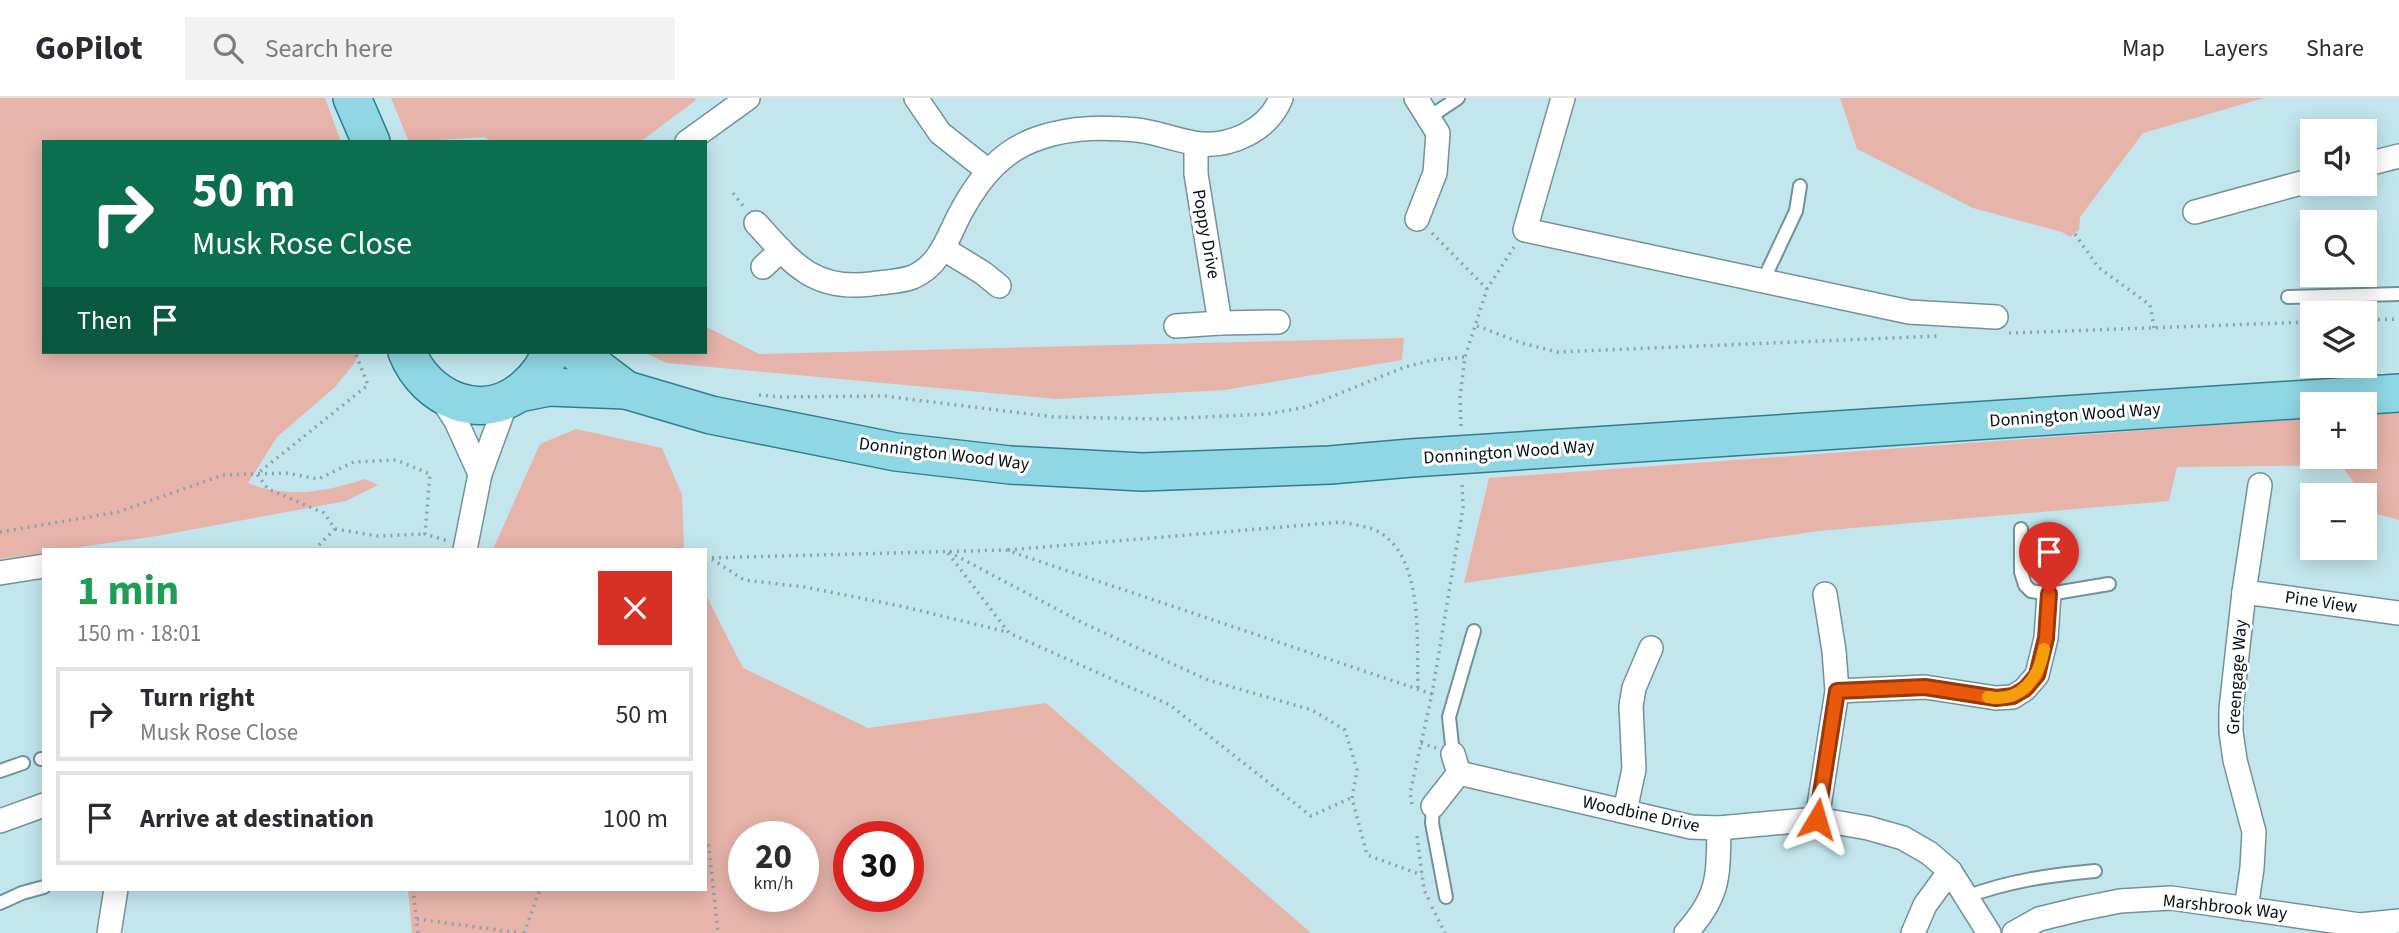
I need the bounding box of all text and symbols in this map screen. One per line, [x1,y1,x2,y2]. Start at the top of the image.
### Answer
search box [185,17,675,80]
text: GoPilot [35,25,143,72]
icon: search [209,29,247,67]
text: Search here [265,30,393,67]
text: Map [2122,31,2165,66]
text: Layers [2203,31,2268,66]
text: Share [2306,31,2364,66]
map controls [2300,119,2377,560]
button: sound [2300,119,2377,196]
text: 50 m [192,156,296,226]
icon: right [77,168,168,259]
street label: Poppy Drive [1186,187,1226,281]
button: search [2300,210,2377,287]
text: Musk Rose Close [192,221,412,267]
icon: arrive [146,301,184,339]
button: layers [2300,301,2377,378]
text: Then [77,302,132,339]
button: + [2300,392,2377,469]
street label: Donnington Wood Way [1989,397,2162,433]
street label: Donnington Wood Way [857,431,1031,477]
street label: Donnington Wood Way [1423,434,1596,470]
button: − [2300,483,2377,560]
pin [2019,522,2079,594]
icon: arrive [2030,533,2068,571]
text: 1 min [77,561,179,621]
button: close [598,571,672,645]
street label: Pine View [2283,585,2359,619]
text: 150 m · 18:01 [77,617,201,650]
street label: Greengage Way [2221,618,2254,735]
text: Turn right [140,679,255,716]
icon: right [81,695,119,733]
text: 50 m [615,696,668,733]
text: Musk Rose Close [140,716,298,749]
position arrow [1780,782,1854,856]
street label: Woodbine Drive [1580,789,1702,839]
icon: arrive [81,799,119,837]
text: Arrive at destination [140,800,374,837]
text: 100 m [602,800,668,837]
speed limit sign: 30 [833,821,924,912]
text: 20 [755,832,792,882]
text: km/h [754,871,793,896]
street label: Marshbrook Way [2162,888,2289,926]

